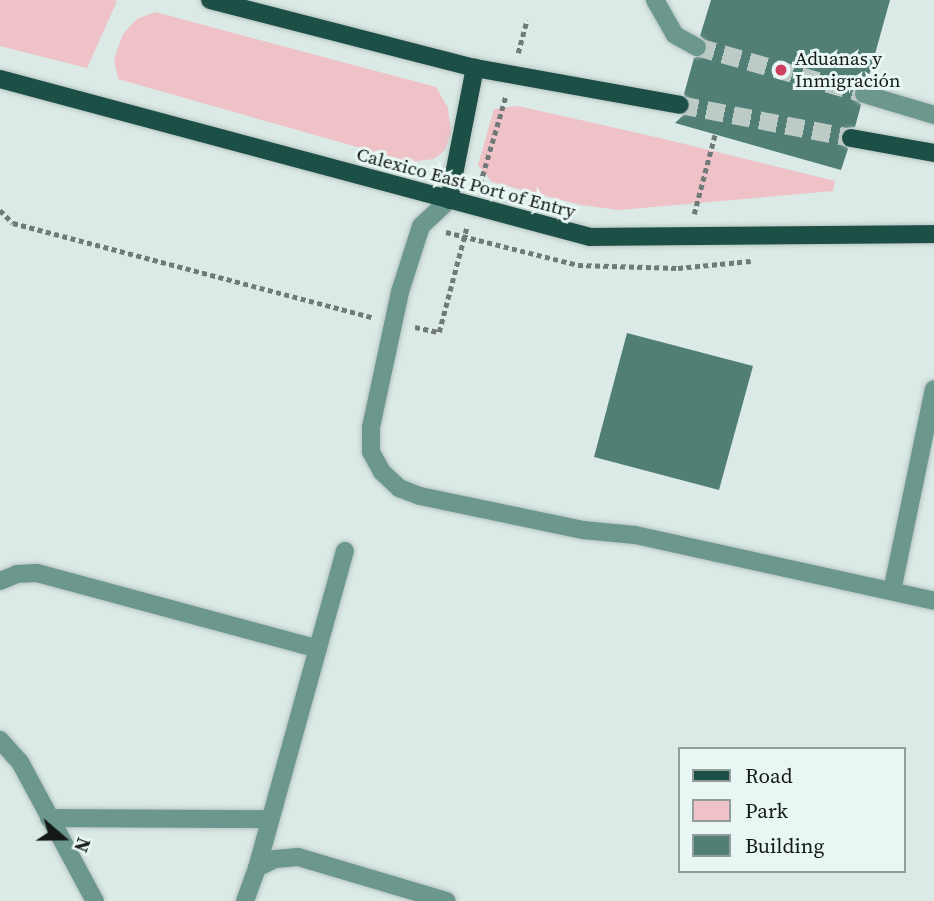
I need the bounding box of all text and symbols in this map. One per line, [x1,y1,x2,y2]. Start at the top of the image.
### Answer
place label: Aduanas y Inmigración [795,48,901,92]
marker: Aduanas y Inmigración [773,62,789,78]
street label: Calexico East Port of Entry [354,143,578,223]
legend [678,747,906,873]
text: Road [745,761,793,790]
text: Park [745,796,788,825]
north arrow [28,803,98,873]
text: Building [745,831,824,860]
text: N [68,834,97,856]

